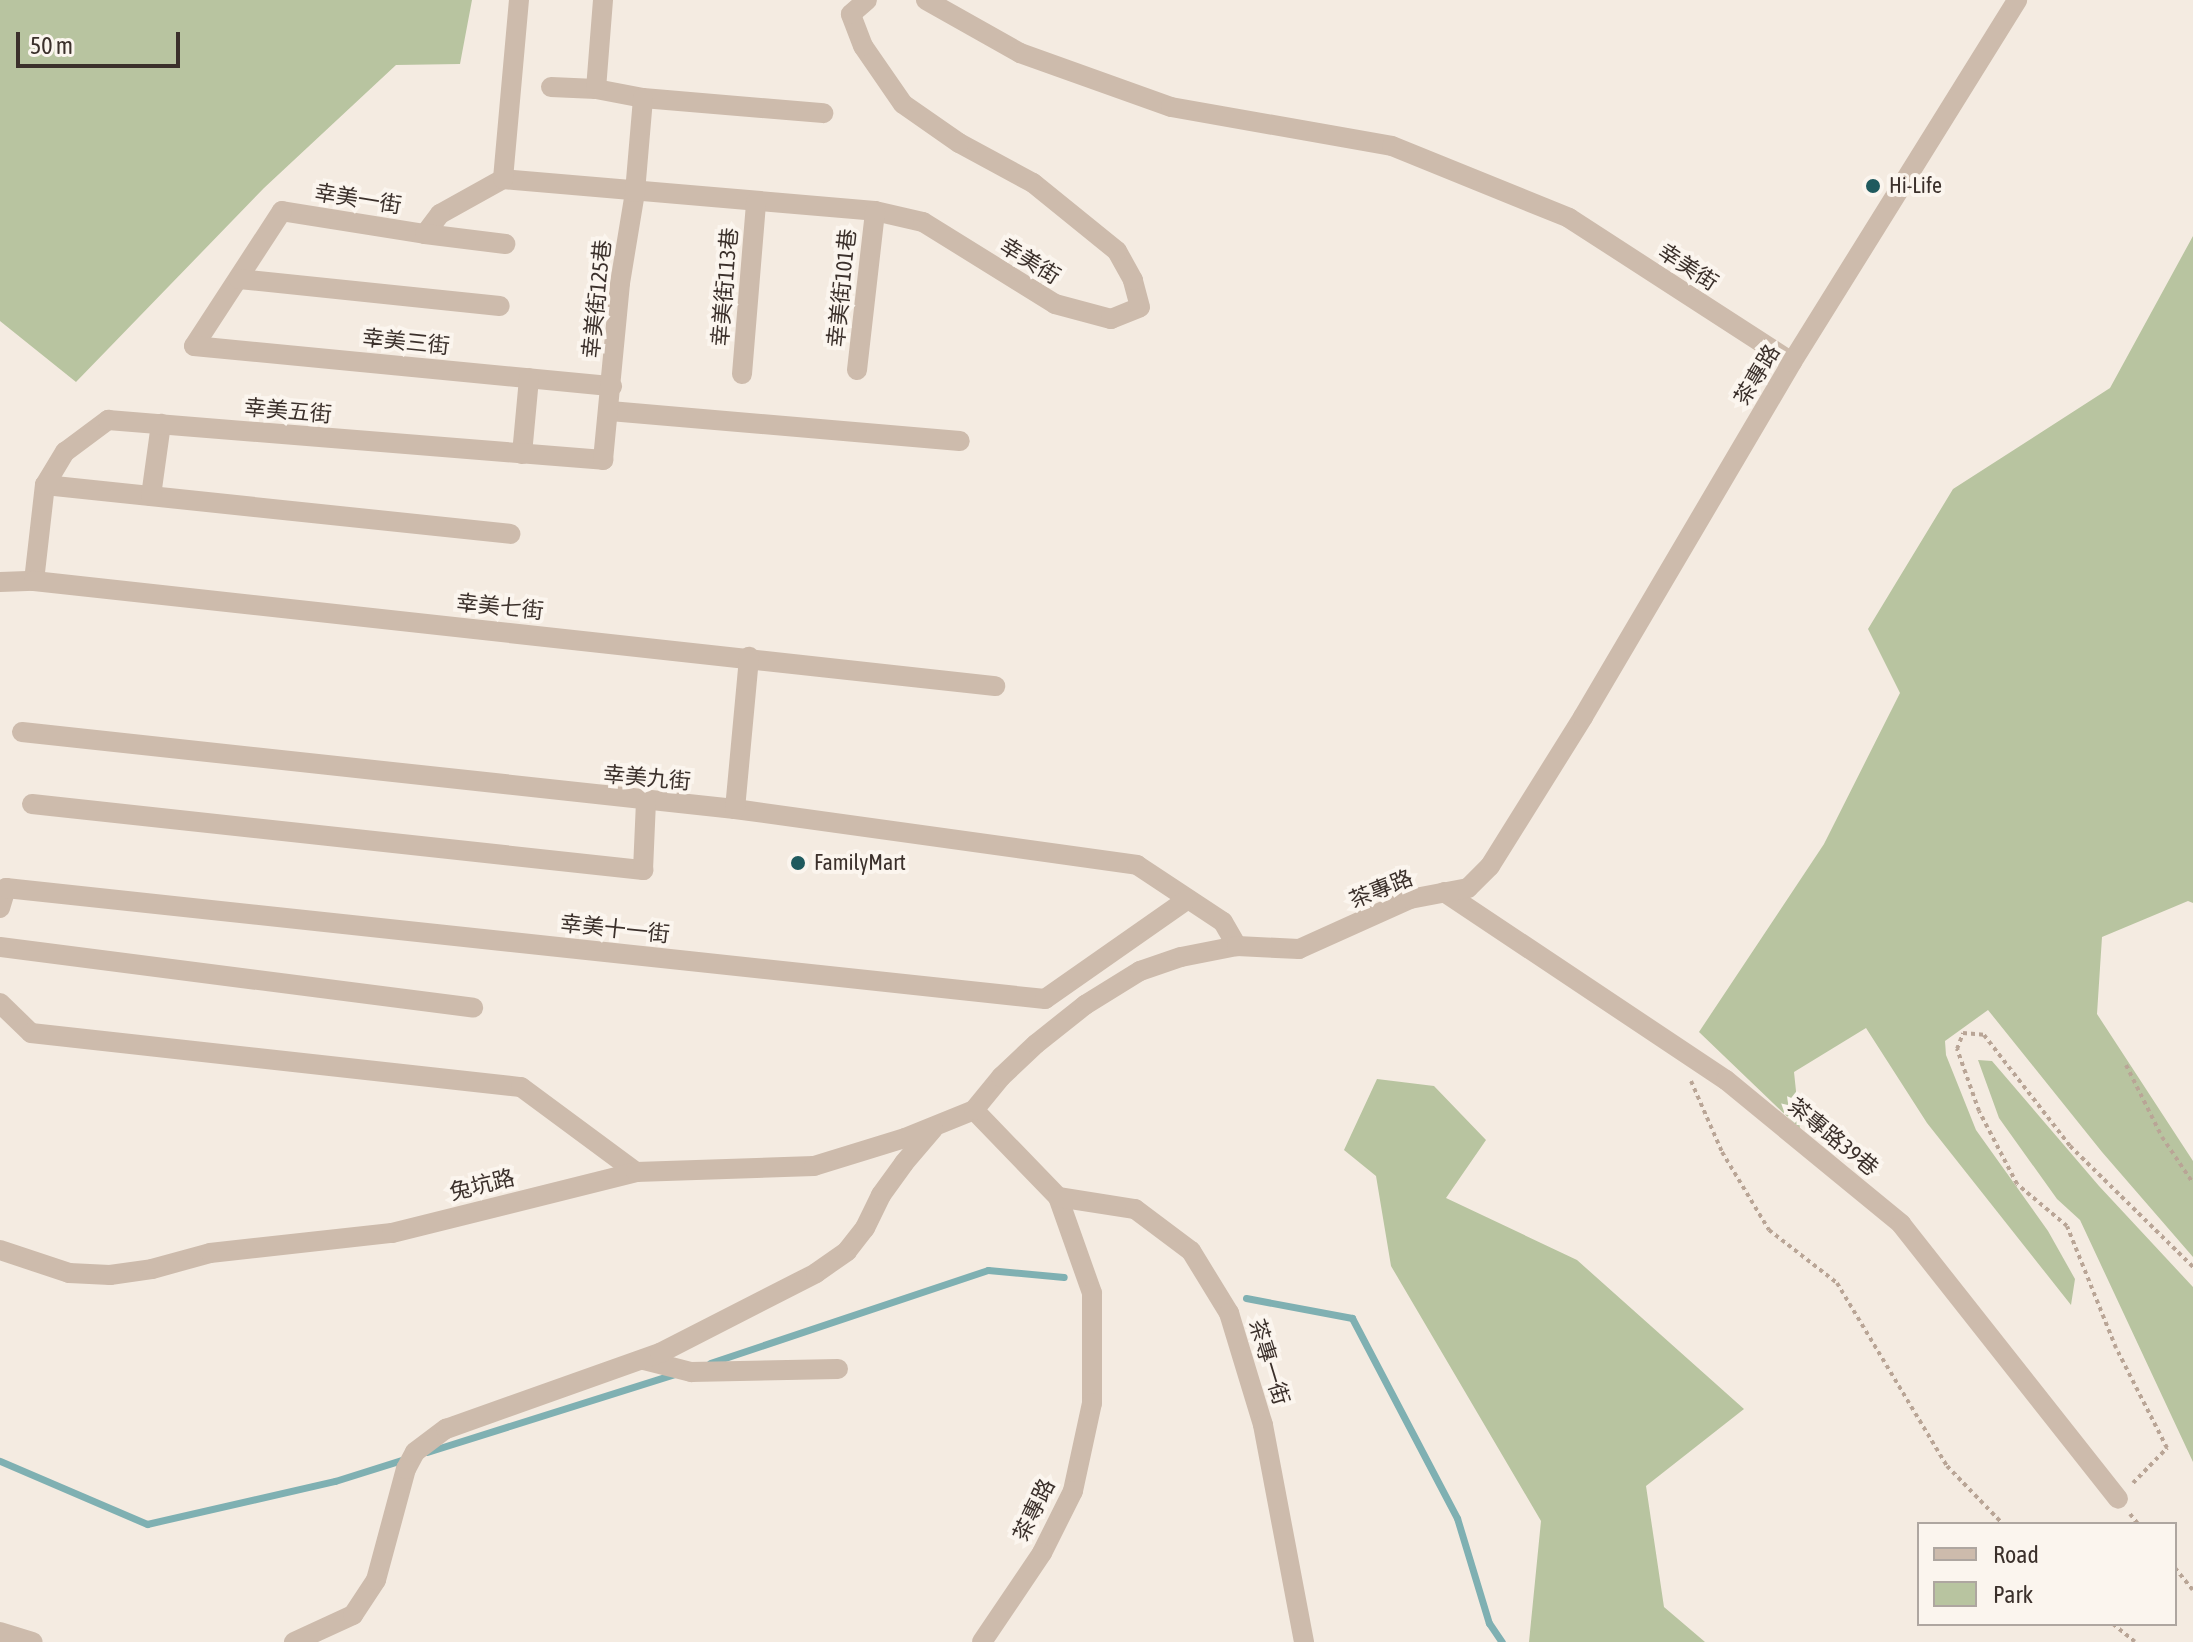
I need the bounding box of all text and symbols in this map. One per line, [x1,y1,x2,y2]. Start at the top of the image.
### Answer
scale bar [20,16,184,66]
text: 50 m [30,32,73,59]
place label: Hi-Life [1889,173,1942,199]
marker: Hi-Life [1864,177,1882,195]
street label: 幸美一街 [312,179,404,219]
street label: 幸美街113巷 [707,227,743,347]
street label: 幸美街101巷 [823,227,861,349]
street label: 幸美街 [995,232,1065,290]
street label: 幸美街125巷 [578,238,616,360]
street label: 幸美街 [1653,238,1723,296]
street label: 幸美三街 [361,324,451,360]
street label: 茶專路 [1729,340,1785,410]
street label: 幸美五街 [243,394,333,428]
street label: 幸美七街 [455,589,545,625]
street label: 幸美九街 [602,761,692,795]
place label: FamilyMart [814,850,906,876]
marker: FamilyMart [789,854,807,872]
street label: 茶專路 [1345,864,1417,914]
street label: 幸美十一街 [559,910,671,948]
street label: 茶專路39巷 [1782,1093,1884,1181]
street label: 兔坑路 [447,1164,517,1206]
street label: 茶專一街 [1244,1316,1294,1408]
street label: 茶專路 [1008,1475,1060,1545]
legend [1917,1522,2177,1626]
text: Road [1993,1541,2039,1568]
text: Park [1993,1581,2033,1608]

